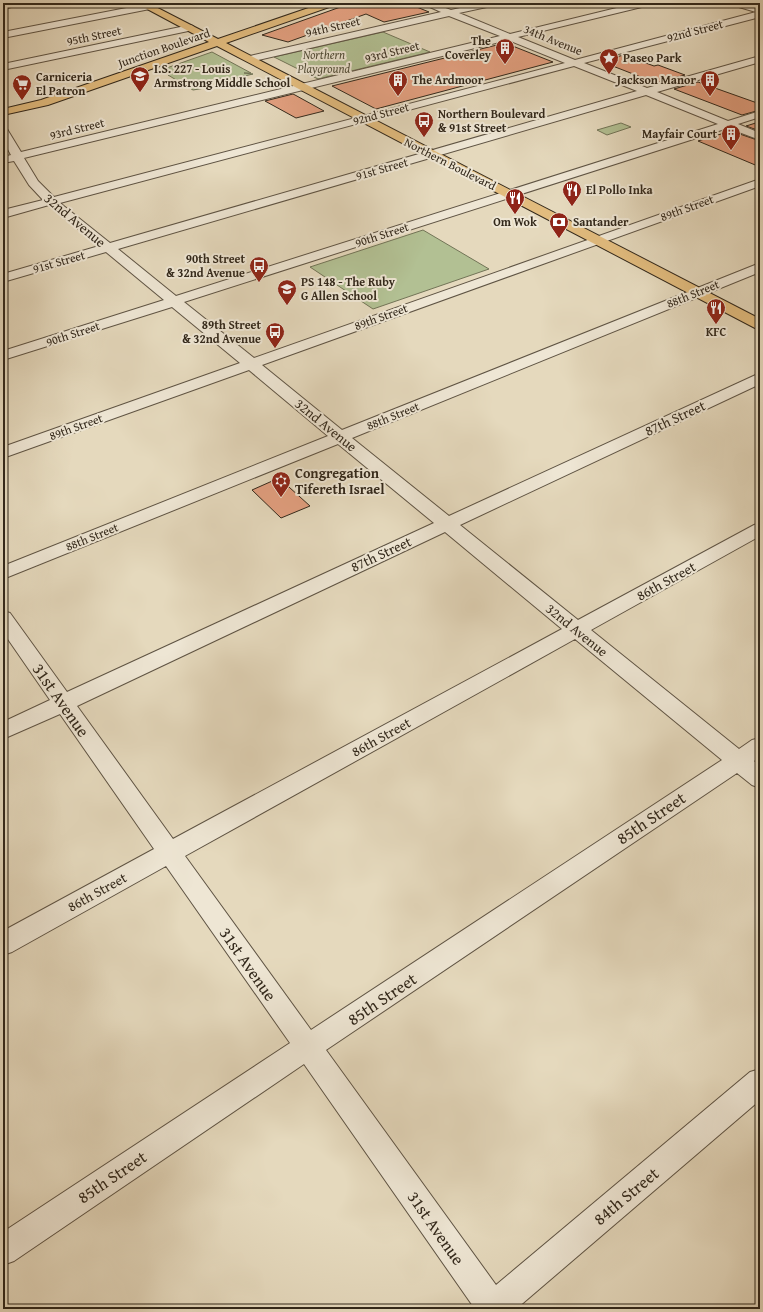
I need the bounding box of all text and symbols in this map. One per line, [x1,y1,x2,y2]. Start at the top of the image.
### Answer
street label: 94th Street [304,12,363,41]
street label: 92nd Street [665,15,726,46]
street label: 34th Avenue [521,20,585,59]
street label: 95th Street [65,21,124,50]
street label: Junction Boulevard [114,24,213,72]
place label: The Coverley [445,32,492,63]
street label: 93rd Street [363,36,422,67]
building icon: The Coverley [494,37,516,65]
park label: Northern Playground [297,46,351,77]
place icon: Paseo Park [598,47,620,75]
place label: Paseo Park [623,49,682,66]
place label: I.S. 227 - Louis Armstrong Middle School [154,60,291,91]
school or university icon: I.S. 227 - Louis Armstrong Middle School [129,65,151,93]
place label: Carniceria El Patron [36,68,93,99]
building icon: The Ardmoor [387,69,409,97]
building icon: Jackson Manor [699,69,721,97]
place label: The Ardmoor [412,71,484,88]
place label: Jackson Manor [615,71,696,88]
supermarket icon: Carniceria El Patron [11,73,33,101]
street label: 92nd Street [351,98,412,129]
place label: Northern Boulevard & 91st Street [438,105,545,136]
bus stop icon: Northern Boulevard & 91st Street [413,110,435,138]
street label: 93rd Street [48,113,107,144]
building icon: Mayfair Court [720,123,742,151]
place label: Mayfair Court [642,125,717,142]
street label: Northern Boulevard [401,133,500,194]
street label: 91st Street [354,153,411,184]
restaurant icon: El Pollo Inka [561,179,583,207]
place label: El Pollo Inka [586,181,654,198]
restaurant icon: Om Wok [504,187,526,215]
street label: 32nd Avenue [40,188,110,252]
street label: 89th Street [658,190,717,225]
bank icon: Santander [548,211,570,239]
place label: Om Wok [493,213,537,230]
place label: Santander [573,213,629,230]
street label: 90th Street [353,218,412,251]
street label: 91st Street [31,246,88,277]
place label: 90th Street & 32nd Avenue [166,250,245,281]
bus stop icon: 90th Street & 32nd Avenue [248,255,270,283]
place label: PS 148 - The Ruby G Allen School [301,273,396,304]
street label: 88th Street [664,275,722,312]
school or university icon: PS 148 - The Ruby G Allen School [276,278,298,306]
restaurant icon: KFC [705,297,727,325]
street label: 89th Street [352,299,411,334]
place label: 89th Street & 32nd Avenue [182,316,261,347]
street label: 90th Street [44,317,103,350]
bus stop icon: 89th Street & 32nd Avenue [264,321,286,349]
place label: KFC [706,323,726,340]
street label: 32nd Avenue [291,394,362,457]
street label: 87th Street [641,395,709,441]
street label: 88th Street [364,397,422,434]
street label: 89th Street [47,409,106,444]
place label: Congregation Tifereth Israel [295,463,385,499]
synagogue icon: Congregation Tifereth Israel [270,470,292,498]
street label: 88th Street [63,518,121,555]
street label: 87th Street [347,531,415,577]
street label: 86th Street [633,557,699,605]
street label: 32nd Avenue [542,599,613,662]
street label: 31st Avenue [27,658,96,742]
street label: 86th Street [348,713,414,761]
street label: 85th Street [611,785,690,850]
street label: 86th Street [64,868,130,916]
street label: 31st Avenue [214,922,283,1006]
street label: 85th Street [342,966,421,1031]
street label: 85th Street [72,1144,151,1209]
street label: 84th Street [588,1161,664,1230]
street label: 31st Avenue [402,1186,471,1270]

